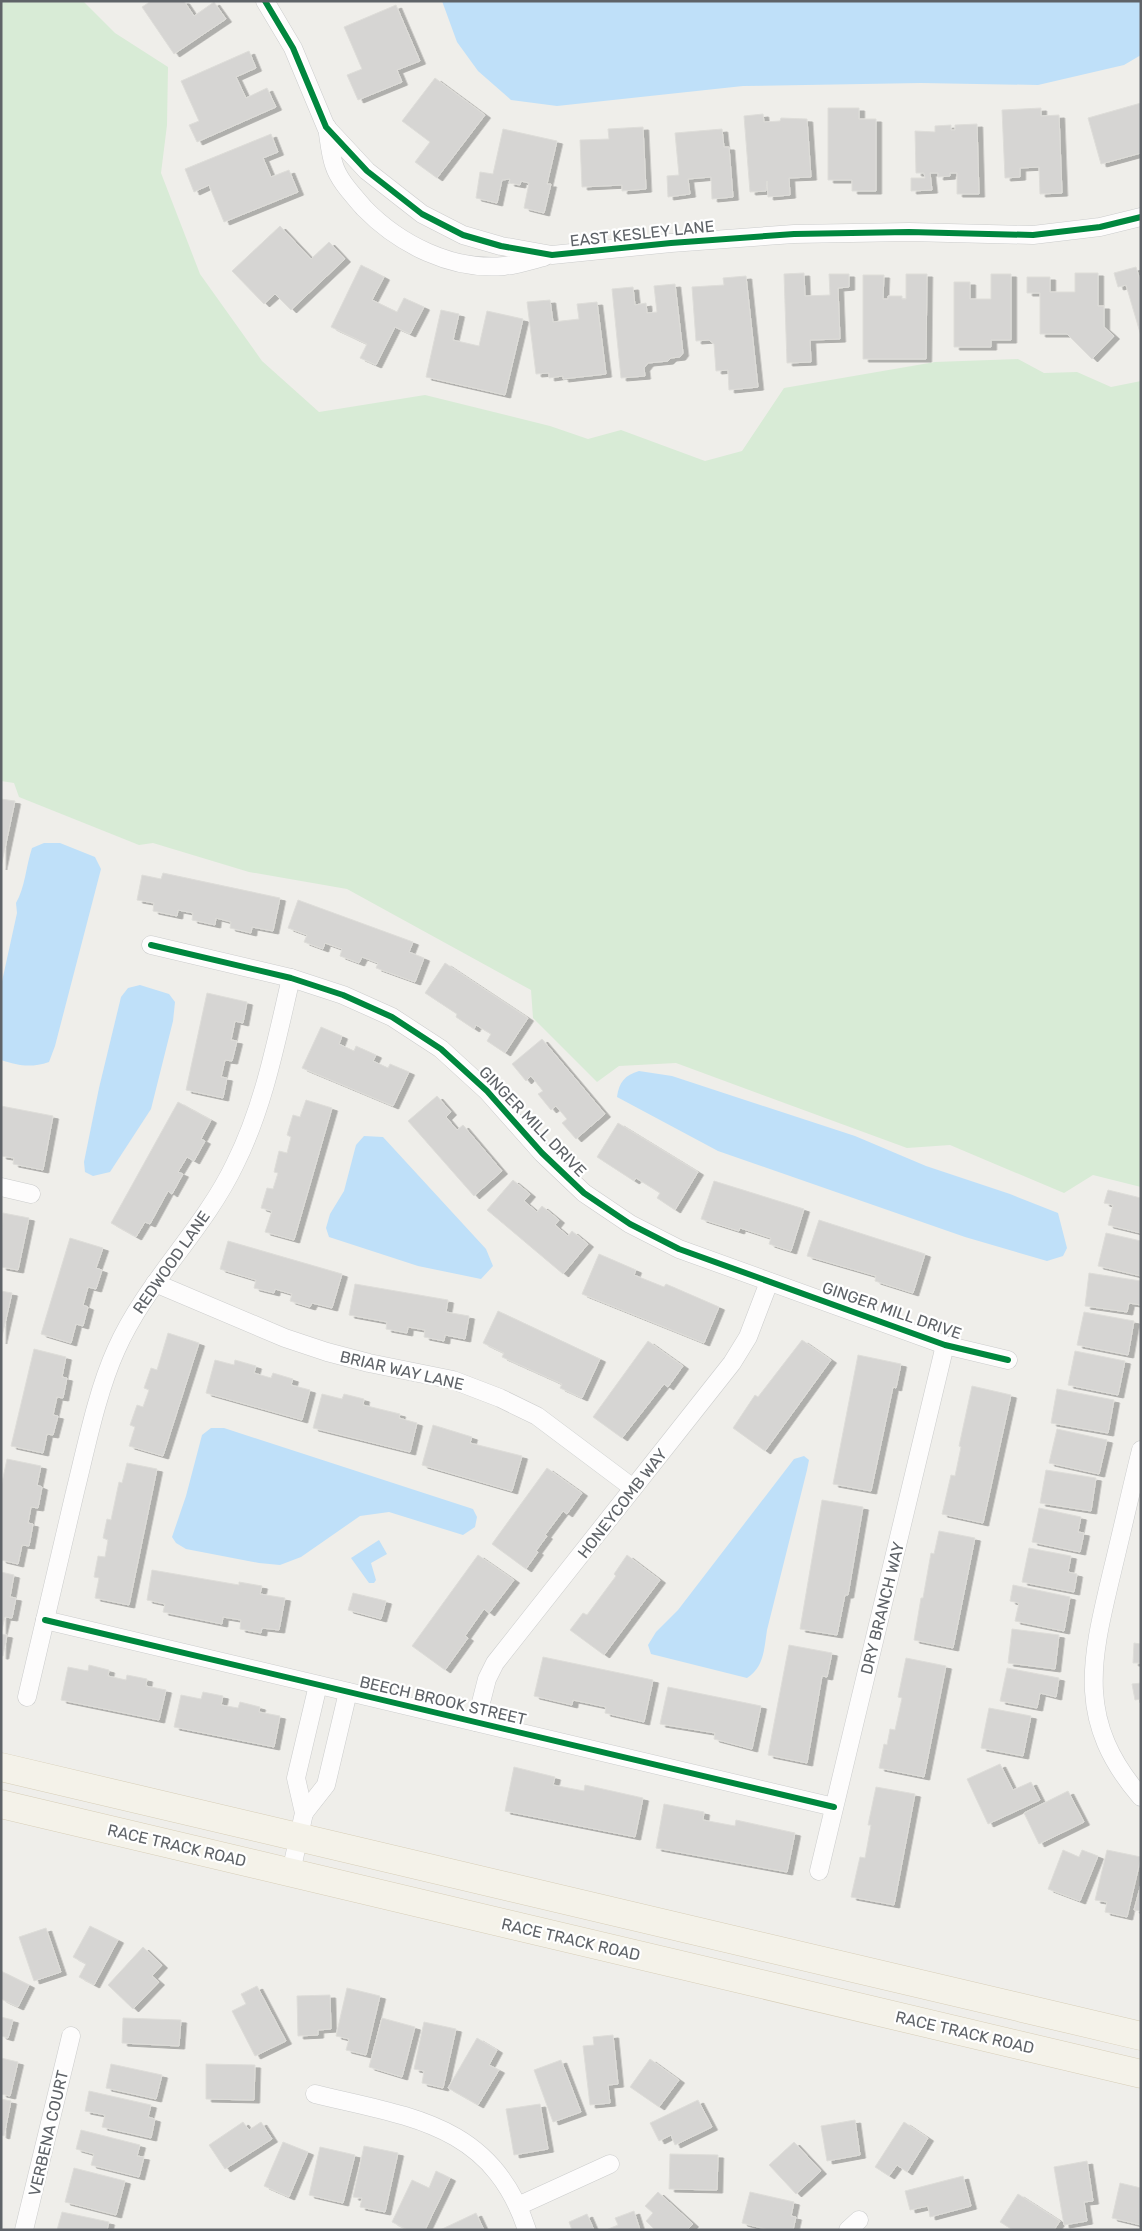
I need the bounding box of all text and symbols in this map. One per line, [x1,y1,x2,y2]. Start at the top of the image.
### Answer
street label: EAST KESLEY LANE [569,216,715,251]
street label: GINGER MILL DRIVE [475,1062,590,1180]
street label: REDWOOD LANE [129,1207,214,1317]
street label: GINGER MILL DRIVE [820,1278,964,1343]
street label: BRIAR WAY LANE [338,1347,466,1394]
street label: HONEYCOMB WAY [574,1445,671,1562]
street label: DRY BRANCH WAY [857,1540,908,1676]
street label: BEECH BROOK STREET [358,1672,528,1729]
street label: RACE TRACK ROAD [106,1820,248,1871]
street label: RACE TRACK ROAD [500,1914,642,1965]
street label: RACE TRACK ROAD [894,2007,1036,2058]
street label: VERBENA COURT [25,2068,72,2198]

